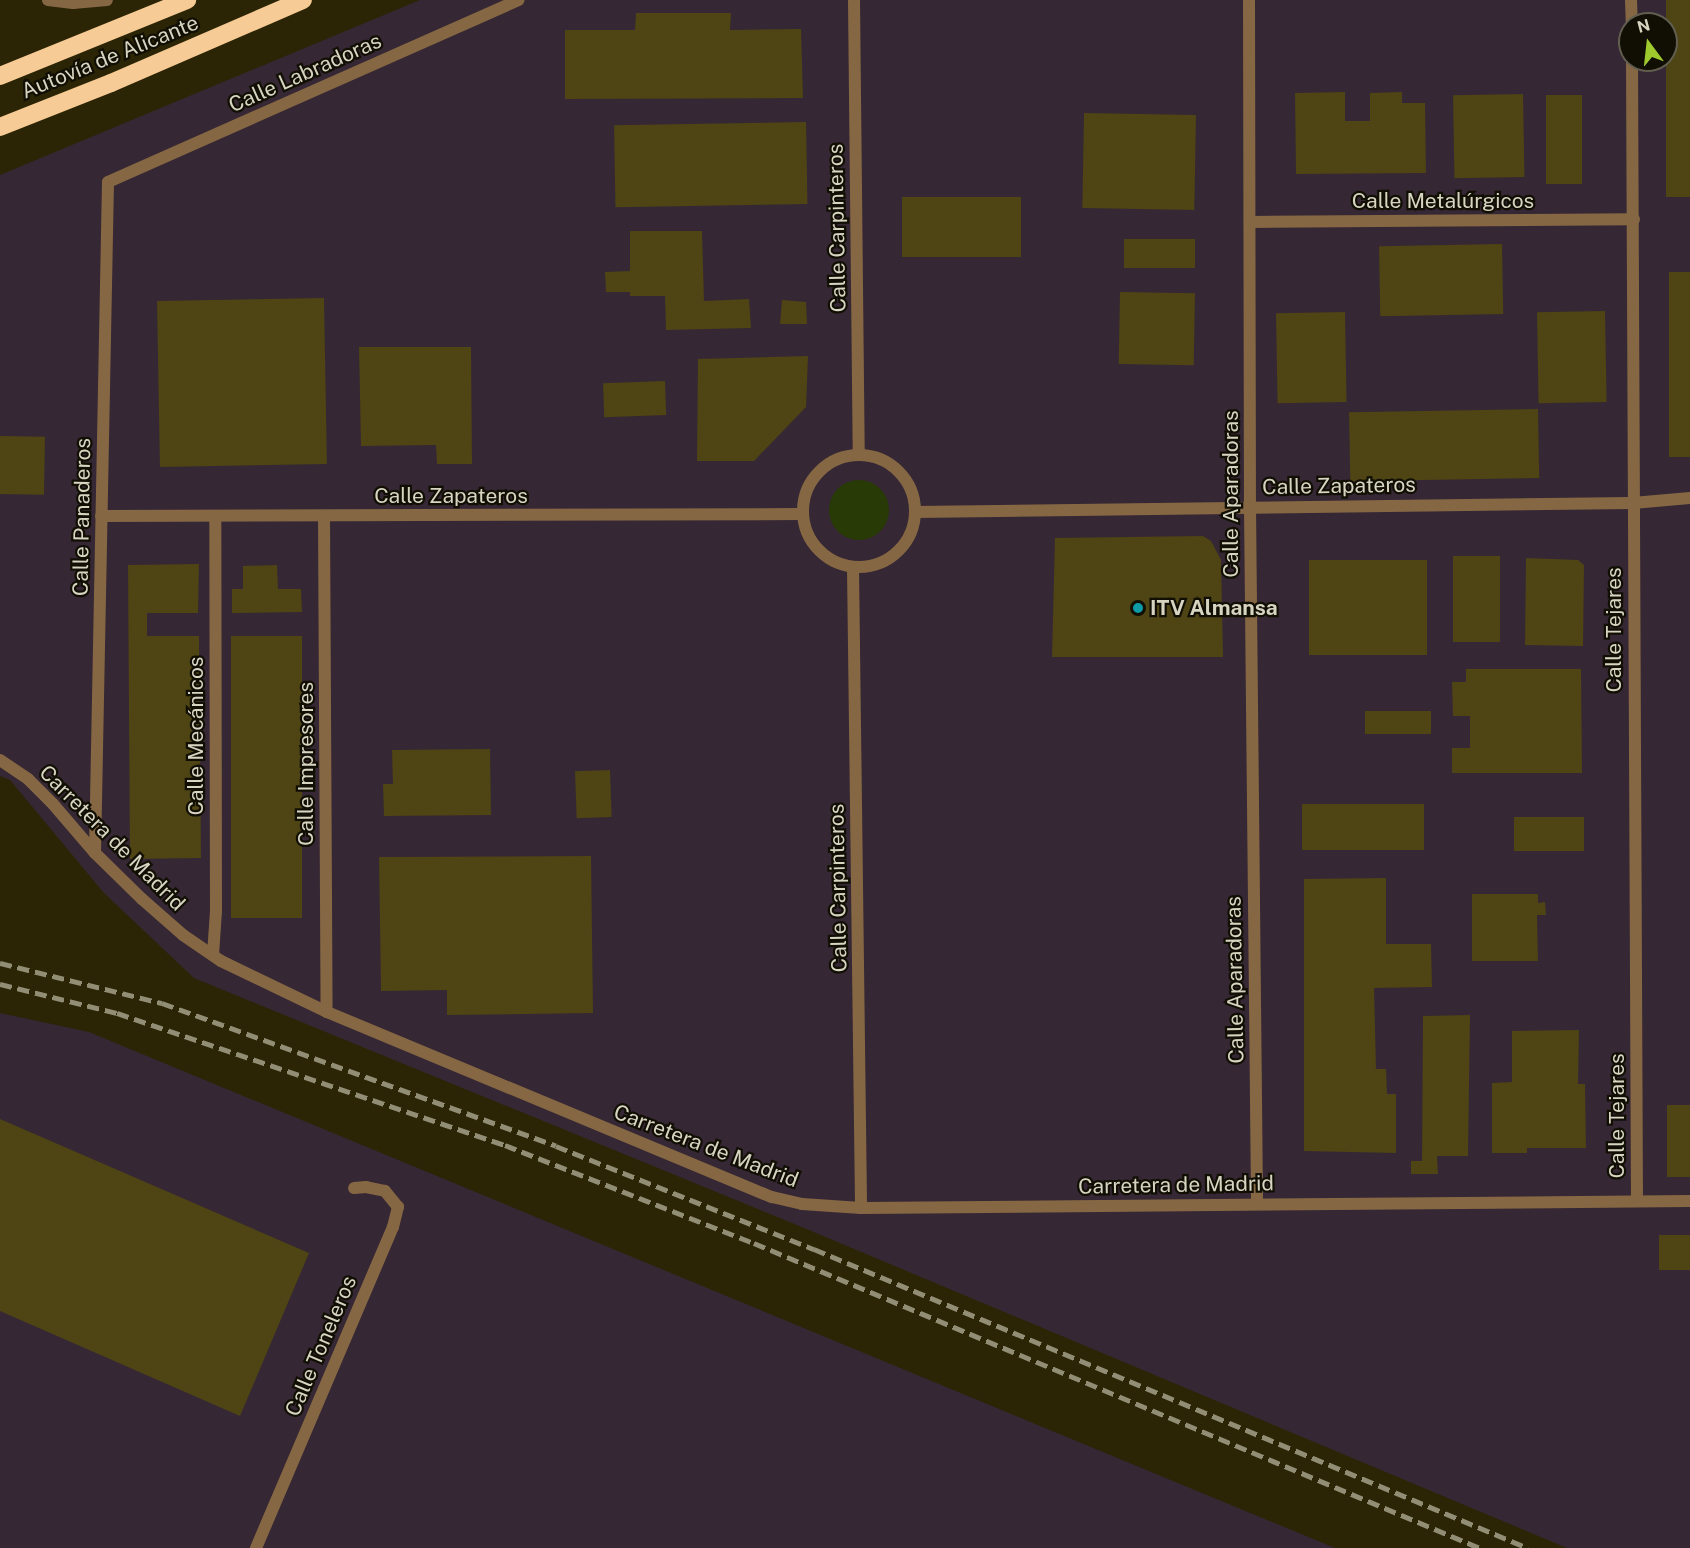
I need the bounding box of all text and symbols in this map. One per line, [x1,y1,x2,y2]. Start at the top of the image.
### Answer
street label: Autovía de Alicante [18,10,202,104]
north arrow [1618,12,1678,72]
text: N [1635,15,1652,37]
street label: Calle Labradoras [225,28,385,118]
street label: Calle Carpinteros [823,143,851,313]
street label: Calle Metalúrgicos [1352,188,1534,214]
street label: Calle Aparadoras [1218,410,1244,578]
street label: Calle Panaderos [68,438,96,596]
street label: Calle Zapateros [1262,472,1416,500]
street label: Calle Zapateros [374,483,528,509]
street label: Calle Tejares [1601,567,1627,693]
place label: ITV Almansa [1150,595,1278,621]
marker: ITV Almansa [1131,601,1145,615]
street label: Calle Mecánicos [183,656,209,816]
street label: Calle Impresores [293,682,319,846]
street label: Carretera de Madrid [34,760,190,916]
street label: Calle Carpinteros [824,803,852,973]
street label: Calle Aparadoras [1221,896,1249,1064]
street label: Calle Tejares [1604,1053,1630,1179]
street label: Carretera de Madrid [610,1099,802,1193]
street label: Carretera de Madrid [1078,1171,1274,1199]
street label: Calle Toneleros [280,1272,362,1420]

